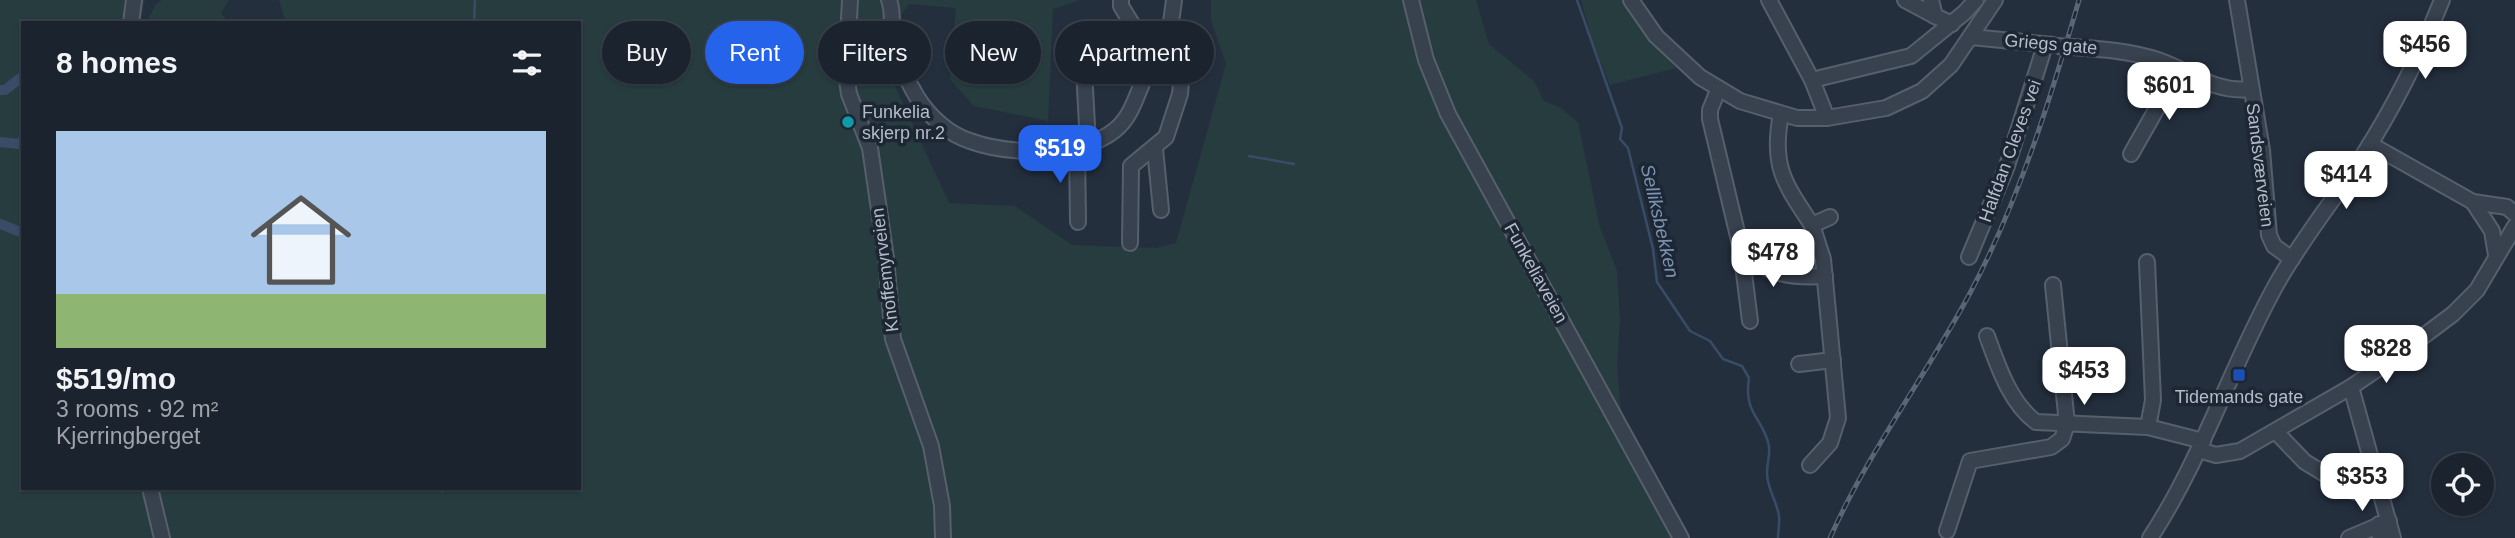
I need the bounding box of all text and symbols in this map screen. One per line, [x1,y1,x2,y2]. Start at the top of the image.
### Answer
chip: Buy [602,21,691,84]
chip: Rent [705,21,804,84]
chip: Filters [818,21,931,84]
chip: New [945,21,1041,84]
chip: Apartment [1055,21,1214,84]
pin: $456 [2384,22,2466,81]
street label: Griegs gate [2004,30,2098,58]
text: $456 [2399,31,2451,57]
icon: filters [508,44,546,82]
text: 8 homes [56,46,178,79]
pin: $601 [2128,62,2210,122]
text: $601 [2143,72,2195,98]
street label: Halfdan Cleves vei [1975,77,2045,225]
place label: Funkelia skjerp nr.2 [862,102,945,143]
street label: Sandsværveien [2242,102,2278,228]
marker: Funkelia skjerp nr.2 [840,114,856,130]
pin: $519 [1019,125,1101,185]
text: $519 [1034,135,1086,161]
pin: $414 [2305,152,2387,211]
text: $414 [2320,161,2372,187]
water label: Selliksbekken [1637,162,1683,280]
icon: home [238,177,364,303]
street label: Knoffemyrveien [867,207,903,333]
street label: Funkeliaveien [1500,220,1572,326]
pin: $478 [1732,230,1814,289]
text: $478 [1747,239,1799,265]
pin: $828 [2345,326,2427,385]
text: $828 [2360,335,2412,361]
pin: $453 [2043,348,2125,407]
text: $453 [2058,357,2110,383]
text: $519/mo [56,362,176,395]
marker: Tidemands gate [2231,367,2247,383]
place label: Tidemands gate [2175,387,2303,407]
text: 3 rooms · 92 m² [56,396,218,422]
text: Kjerringberget [56,423,200,449]
map controls [2431,453,2494,516]
button: locate [2431,453,2494,516]
pin: $353 [2321,454,2403,513]
text: $353 [2336,463,2388,489]

